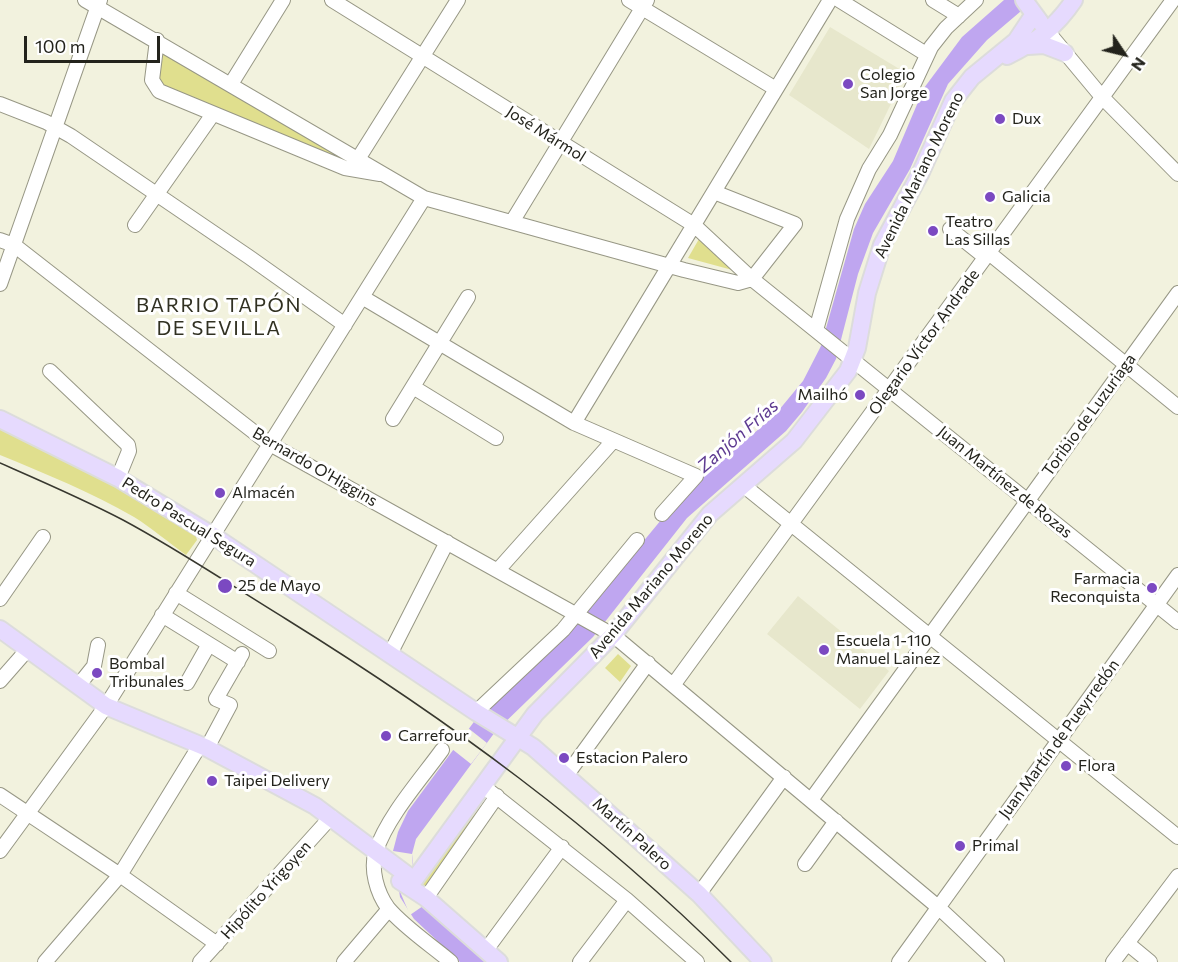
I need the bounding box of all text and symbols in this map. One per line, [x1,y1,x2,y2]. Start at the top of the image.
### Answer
scale bar [27,24,164,62]
north arrow [1094,24,1154,84]
text: 100 m [35,35,85,57]
text: N [1128,54,1150,75]
place label: Colegio San Jorge [860,65,928,103]
marker: Colegio San Jorge [841,77,855,91]
street label: Avenida Mariano Moreno [870,89,968,261]
street label: José Mármol [503,102,589,166]
place label: Dux [1012,109,1041,129]
marker: Dux [993,112,1007,126]
place label: Galicia [1002,187,1051,207]
marker: Galicia [983,190,997,204]
place label: Teatro Las Sillas [945,212,1010,250]
marker: Teatro Las Sillas [926,224,940,238]
street label: Olegario Víctor Andrade [865,265,983,419]
district label: BARRIO TAPÓN DE SEVILLA [136,293,302,340]
street label: Toribio de Luzuriaga [1038,350,1140,480]
place label: Mailhó [798,385,848,405]
marker: Mailhó [853,388,867,402]
water label: Zanjón Frías [693,395,783,477]
street label: Juan Martínez de Rozas [934,422,1076,542]
street label: Bernardo O'Higgins [249,423,381,511]
street label: Pedro Pascual Segura [119,473,259,571]
place label: Almacén [232,483,295,503]
marker: Almacén [213,486,227,500]
street label: Avenida Mariano Moreno [585,510,717,662]
place label: Farmacia Reconquista [1050,569,1140,607]
place label: 25 de Mayo [238,576,321,596]
marker: 25 de Mayo [216,577,234,595]
marker: Farmacia Reconquista [1145,581,1159,595]
place label: Escuela 1-110 Manuel Lainez [836,631,940,669]
marker: Escuela 1-110 Manuel Lainez [817,643,831,657]
place label: Bombal Tribunales [109,654,184,692]
street label: Juan Martín de Pueyrredón [995,656,1123,822]
marker: Bombal Tribunales [90,666,104,680]
place label: Carrefour [398,726,469,746]
marker: Carrefour [379,729,393,743]
place label: Estacion Palero [576,748,688,768]
marker: Estacion Palero [557,751,571,765]
place label: Flora [1078,756,1115,776]
marker: Flora [1059,759,1073,773]
place label: Taipei Delivery [224,771,330,791]
marker: Taipei Delivery [205,774,219,788]
street label: Martín Palero [589,794,675,874]
place label: Primal [972,836,1019,856]
street label: Hipólito Yrigoyen [217,837,315,943]
marker: Primal [953,839,967,853]

